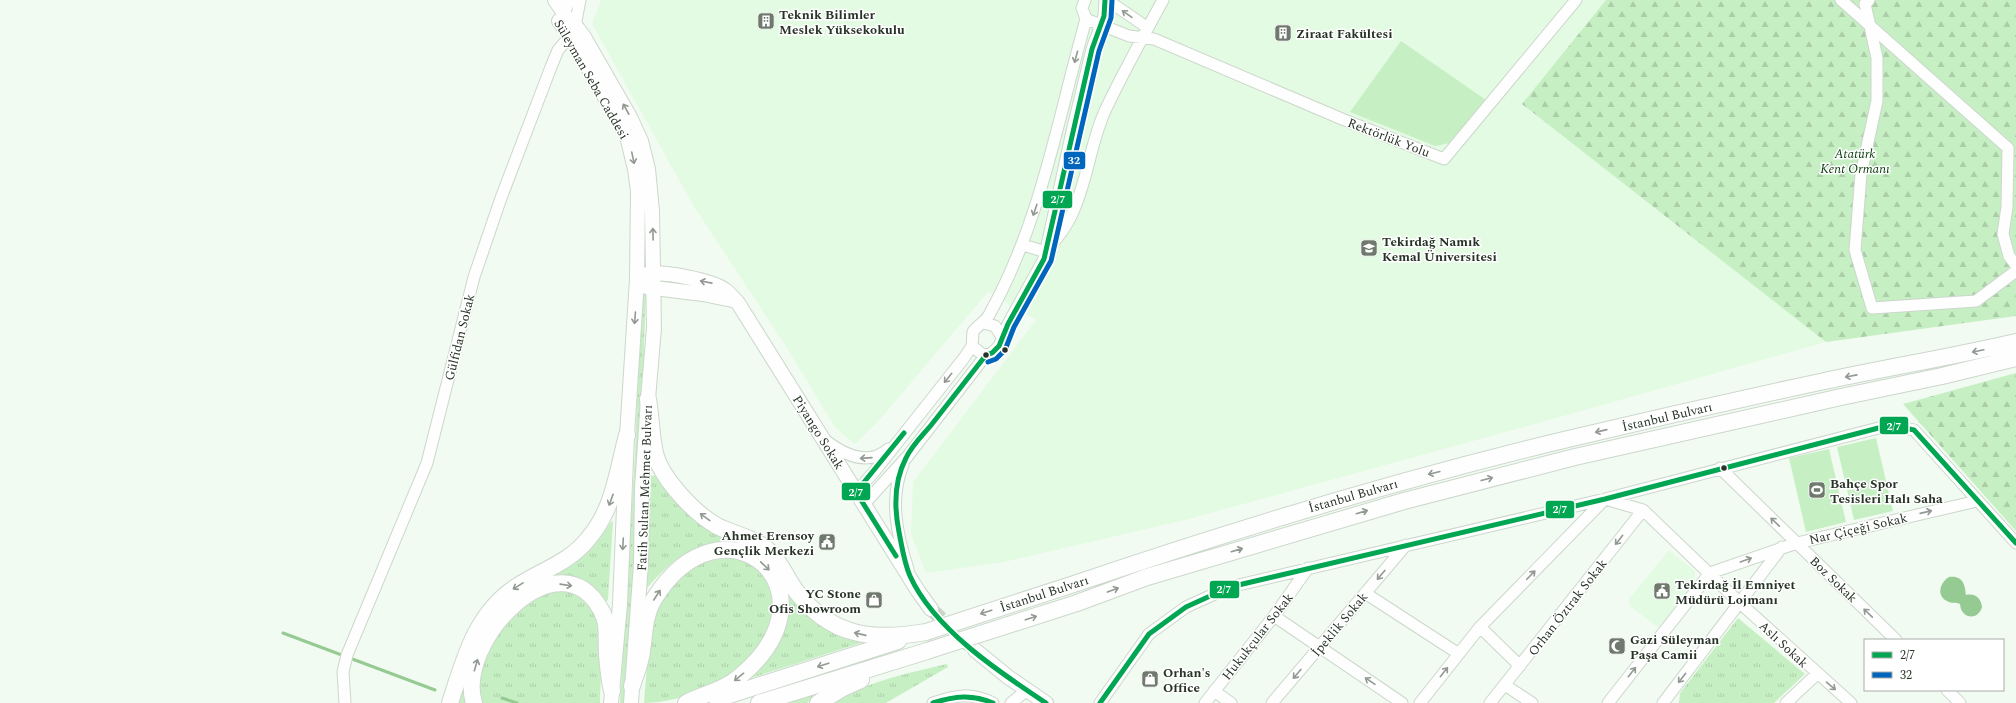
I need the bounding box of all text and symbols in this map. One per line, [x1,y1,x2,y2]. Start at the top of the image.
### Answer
place label: Teknik Bilimler Meslek Yüksekokulu [779,5,905,40]
one-way arrow [1122,10,1133,18]
building icon: Teknik Bilimler Meslek Yüksekokulu [756,11,776,31]
street label: Süleyman Seba Caddesi [549,16,634,143]
building icon: Ziraat Fakültesi [1273,23,1293,43]
place label: Ziraat Fakültesi [1296,24,1392,44]
one-way arrow [1072,50,1079,63]
one-way arrow [621,103,629,115]
street label: Rektörlük Yolu [1345,113,1433,163]
park label: Atatürk Kent Ormanı [1820,144,1890,179]
one-way arrow [629,151,637,164]
line badge: 32 [1063,151,1086,170]
text: 32 [1068,152,1080,169]
line badge: 2/7 [1042,190,1073,209]
text: 2/7 [1050,191,1066,208]
one-way arrow [1031,203,1039,215]
one-way arrow [649,228,657,241]
place label: Tekirdağ Namık Kemal Üniversitesi [1382,232,1497,267]
school or university icon: Tekirdağ Namık Kemal Üniversitesi [1359,238,1379,258]
one-way arrow [700,278,713,286]
street label: Gülfidan Sokak [440,292,480,383]
one-way arrow [631,311,638,324]
unlabelled marker [1000,345,1010,355]
one-way arrow [1972,347,1985,355]
unlabelled marker [981,350,991,360]
one-way arrow [944,372,953,383]
one-way arrow [1844,372,1857,380]
street label: Piyango Sokak [787,391,849,474]
street label: İstanbul Bulvarı [1620,397,1714,437]
street label: Fatih Sultan Mehmet Bulvarı [632,404,658,572]
line badge: 2/7 [1879,416,1909,435]
text: 2/7 [1886,418,1902,435]
one-way arrow [1594,428,1607,436]
one-way arrow [860,454,873,461]
unlabelled marker [1719,463,1729,473]
one-way arrow [1428,470,1441,477]
street label: İstanbul Bulvarı [1306,474,1400,518]
place label: Bahçe Spor Tesisleri Halı Saha [1830,474,1943,509]
one-way arrow [1481,475,1494,482]
sports icon: Bahçe Spor Tesisleri Halı Saha [1807,480,1827,500]
line badge: 2/7 [841,482,871,501]
text: 2/7 [848,484,864,501]
one-way arrow [606,494,614,506]
line badge: 2/7 [1545,500,1575,519]
text: 2/7 [1552,501,1568,518]
one-way arrow [1355,508,1368,516]
street label: Nar Çiçeği Sokak [1807,508,1909,550]
one-way arrow [1919,508,1932,516]
one-way arrow [700,513,711,521]
one-way arrow [1770,517,1780,527]
place label: Ahmet Erensoy Gençlik Merkezi [714,526,815,561]
public building icon: Ahmet Erensoy Gençlik Merkezi [817,532,837,552]
one-way arrow [1614,535,1623,546]
one-way arrow [619,537,626,550]
one-way arrow [1231,546,1244,553]
street label: Boz Sokak [1805,552,1862,608]
street label: Orhan Öztrak Sokak [1523,555,1612,661]
one-way arrow [1740,555,1752,563]
one-way arrow [760,561,770,571]
street label: İstanbul Bulvarı [997,570,1091,618]
one-way arrow [1376,570,1385,580]
one-way arrow [1526,570,1535,580]
place label: Tekirdağ İl Emniyet Müdürü Lojmanı [1675,575,1796,610]
line badge: 2/7 [1209,580,1240,599]
one-way arrow [513,581,524,590]
one-way arrow [559,581,572,589]
text: 2/7 [1216,581,1232,598]
public building icon: Tekirdağ İl Emniyet Müdürü Lojmanı [1652,581,1672,601]
place label: YC Stone Ofis Showroom [769,584,861,619]
one-way arrow [1107,585,1119,593]
street label: İpeklik Sokak [1307,588,1373,661]
one-way arrow [653,589,661,601]
street label: Hukukçular Sokak [1217,589,1298,685]
shop icon: YC Stone Ofis Showroom [864,590,884,610]
one-way arrow [1863,608,1873,618]
one-way arrow [981,609,993,617]
one-way arrow [1025,613,1037,621]
street label: Aslı Sokak [1754,617,1813,673]
one-way arrow [854,629,867,637]
place label: Gazi Süleyman Paşa Camii [1630,630,1719,665]
mosque icon: Gazi Süleyman Paşa Camii [1607,636,1627,656]
legend [1864,639,2004,691]
text: 2/7 [1900,646,1915,665]
one-way arrow [473,658,480,671]
one-way arrow [816,662,829,669]
place label: Orhan's Office [1163,663,1210,698]
text: 32 [1900,666,1912,685]
one-way arrow [1440,667,1449,678]
one-way arrow [1627,667,1636,678]
shop icon: Orhan's Office [1140,669,1160,689]
one-way arrow [1293,669,1302,680]
one-way arrow [734,672,744,681]
one-way arrow [1677,673,1686,684]
one-way arrow [1364,677,1375,685]
one-way arrow [1826,681,1836,690]

